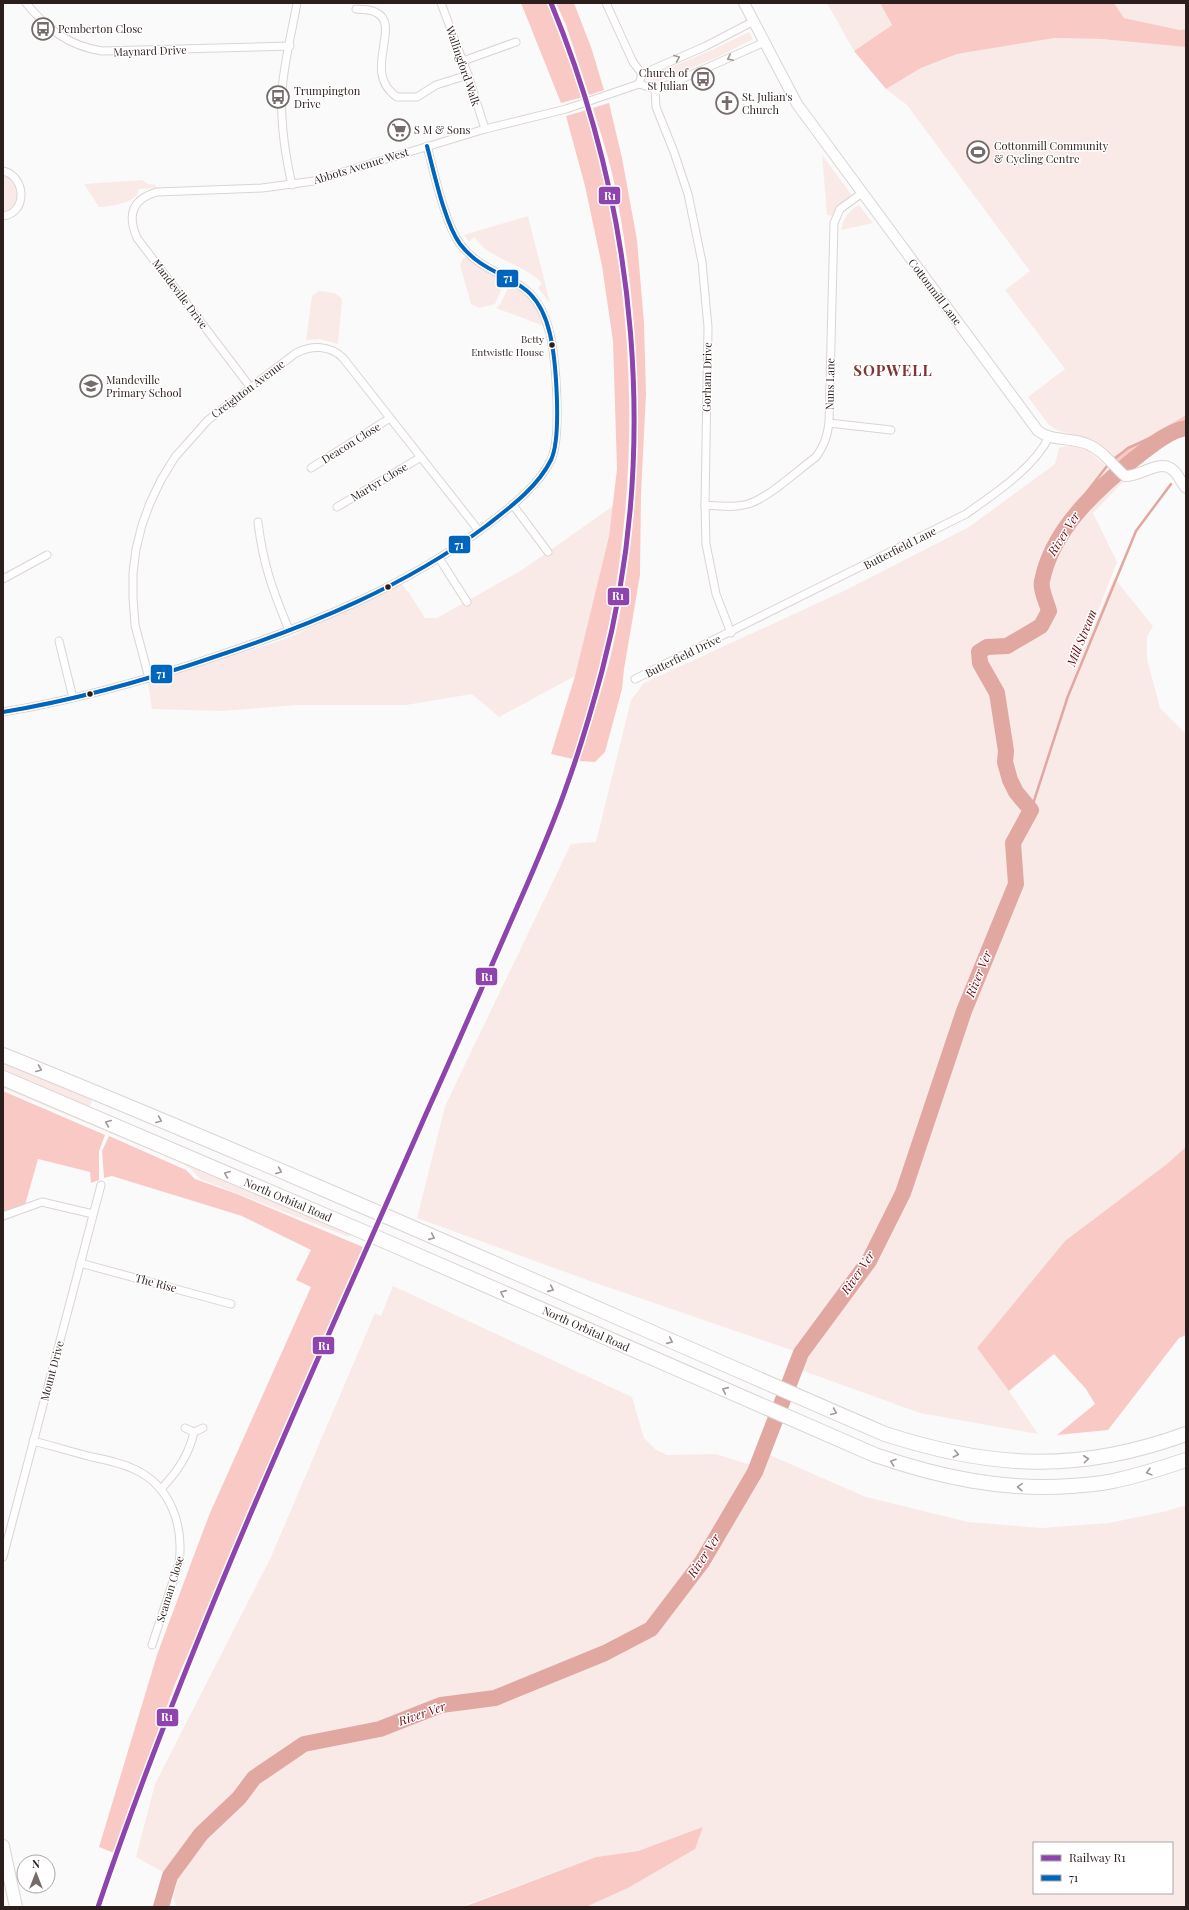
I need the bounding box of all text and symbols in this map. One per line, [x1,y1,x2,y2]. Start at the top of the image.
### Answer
bus stop icon: Pemberton Close [30,16,56,42]
place label: Pemberton Close [58,21,143,36]
street label: Wallingford Walk [442,23,484,108]
street label: Maynard Drive [113,42,187,59]
one-way arrow [726,53,734,61]
one-way arrow [674,54,681,62]
place label: Church of St Julian [639,65,689,93]
bus stop icon: Church of St Julian [690,66,716,92]
place label: Trumpington Drive [294,83,361,111]
bus stop icon: Trumpington Drive [265,84,291,110]
place label: St. Julian's Church [742,89,792,117]
church icon: St. Julian's Church [714,90,740,116]
supermarket icon: S M & Sons [386,117,412,143]
place label: S M & Sons [414,122,470,137]
place label: Cottonmill Community & Cycling Centre [994,138,1109,166]
sports icon: Cottonmill Community & Cycling Centre [965,139,991,165]
street label: Abbots Avenue West [310,144,410,187]
line badge: R1 [598,186,621,205]
text: R1 [604,188,616,203]
street label: Cottonmill Lane [905,255,966,328]
street label: Mandeville Drive [149,256,212,332]
line badge: 71 [496,269,519,288]
text: 71 [503,270,513,285]
place label: Betty Entwistle House [471,332,544,359]
marker: Betty Entwistle House [547,340,557,350]
street label: Gorham Drive [698,342,715,412]
street label: Creighton Avenue [208,356,288,421]
street label: Nuns Lane [822,357,837,410]
district label: SOPWELL [853,360,933,380]
place label: Mandeville Primary School [106,372,182,400]
school or university icon: Mandeville Primary School [78,373,104,399]
street label: Deacon Close [318,418,383,467]
street label: Martyr Close [348,458,410,504]
water label: River Ver [1043,508,1083,559]
street label: Butterfield Lane [861,523,939,572]
line badge: 71 [448,535,471,554]
text: 71 [454,537,464,552]
unlabelled marker [383,582,393,592]
line badge: R1 [607,587,630,606]
text: R1 [612,588,624,603]
water label: Mill Stream [1062,607,1100,669]
street label: Butterfield Drive [642,631,724,680]
line badge: 71 [150,664,173,684]
text: 71 [156,666,166,681]
unlabelled marker [85,689,95,699]
water label: River Ver [961,947,995,1000]
line badge: R1 [475,967,498,986]
text: R1 [481,969,493,984]
one-way arrow [36,1065,43,1073]
one-way arrow [155,1115,162,1123]
one-way arrow [105,1119,112,1127]
one-way arrow [274,1166,282,1174]
one-way arrow [224,1171,232,1179]
street label: North Orbital Road [242,1174,335,1225]
one-way arrow [428,1232,435,1240]
water label: River Ver [836,1247,878,1298]
street label: The Rise [134,1270,179,1295]
one-way arrow [547,1284,555,1292]
one-way arrow [499,1290,507,1298]
street label: North Orbital Road [540,1303,633,1355]
line badge: R1 [312,1336,335,1355]
one-way arrow [666,1336,674,1344]
text: R1 [318,1338,330,1353]
street label: Mount Drive [36,1339,67,1403]
one-way arrow [721,1387,729,1395]
one-way arrow [829,1407,837,1415]
one-way arrow [953,1449,959,1458]
one-way arrow [1083,1455,1089,1464]
one-way arrow [890,1458,897,1466]
one-way arrow [1145,1467,1152,1475]
one-way arrow [1017,1482,1023,1491]
water label: River Ver [683,1530,724,1581]
street label: Seaman Close [152,1553,187,1624]
water label: River Ver [395,1697,448,1729]
line badge: R1 [156,1708,179,1727]
text: R1 [161,1709,173,1724]
legend [1033,1842,1173,1894]
text: Railway R1 [1069,1849,1126,1865]
north arrow [16,1854,56,1894]
text: N [32,1856,40,1871]
text: 71 [1069,1869,1079,1885]

